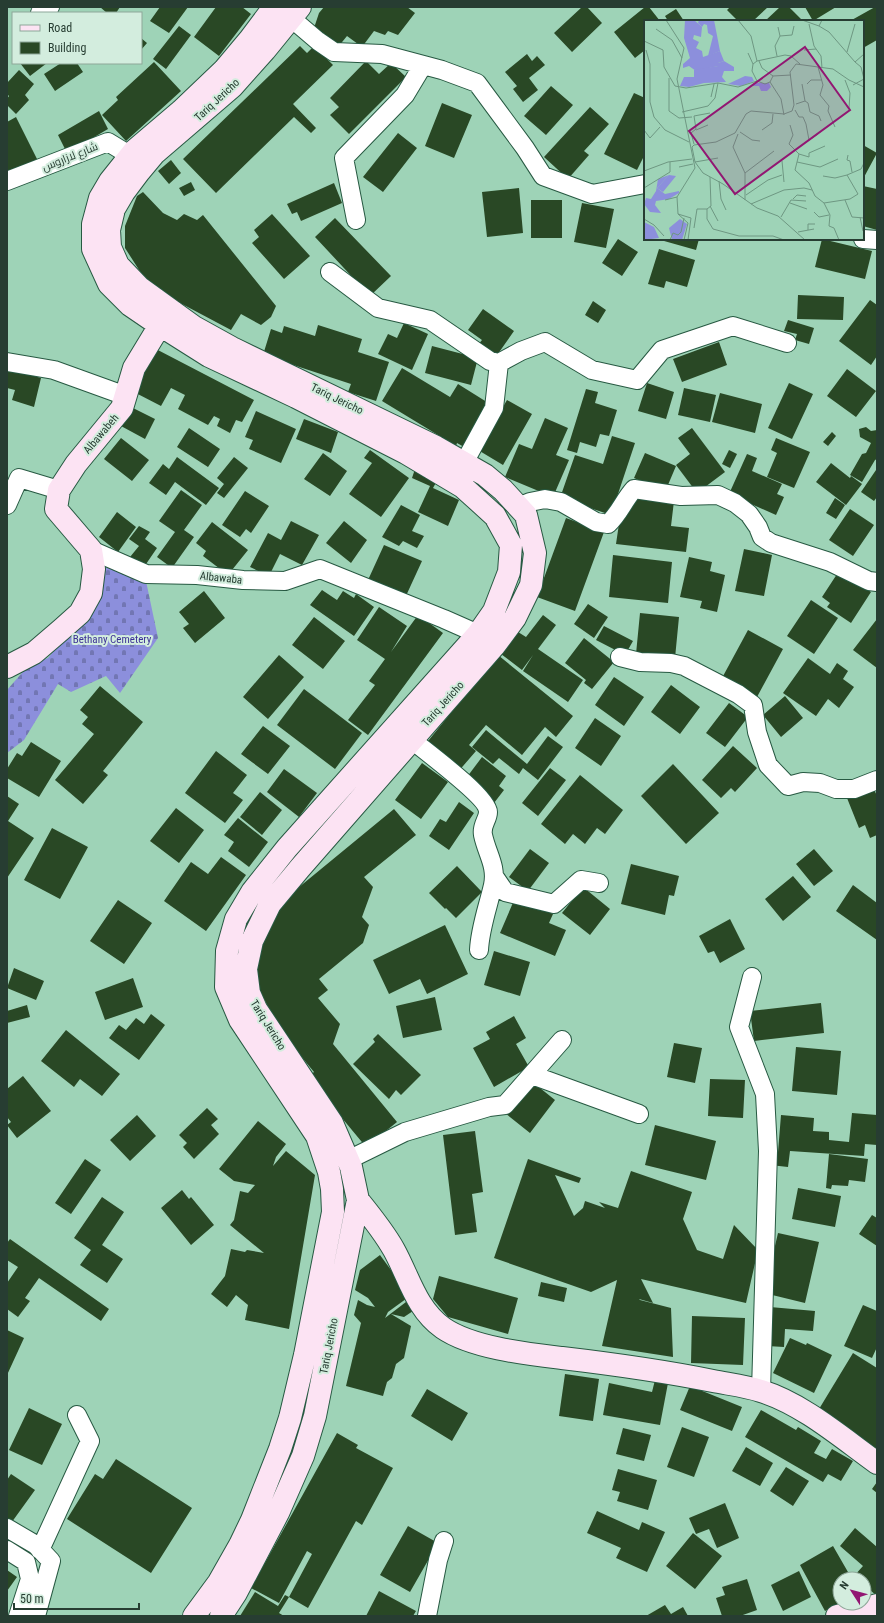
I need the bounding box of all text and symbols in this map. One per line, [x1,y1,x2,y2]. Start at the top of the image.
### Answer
legend [12,12,142,64]
inset map [644,20,864,240]
text: Road [48,21,72,35]
text: Building [48,41,86,55]
street label: Tariq Jericho [192,76,242,124]
street label: شارع لازاروس [40,140,100,175]
street label: Tariq Jericho [309,381,366,417]
street label: Albawabeh [81,411,121,457]
street label: Albawaba [199,569,243,587]
park label: Bethany Cemetery [73,633,152,646]
street label: Tariq Jericho [419,678,467,729]
street label: Tariq Jericho [248,998,289,1053]
street label: Tariq Jericho [317,1317,341,1375]
north arrow [832,1571,872,1611]
text: N [837,1579,852,1592]
scale bar [14,1585,139,1611]
text: 50 m [20,1592,44,1606]

